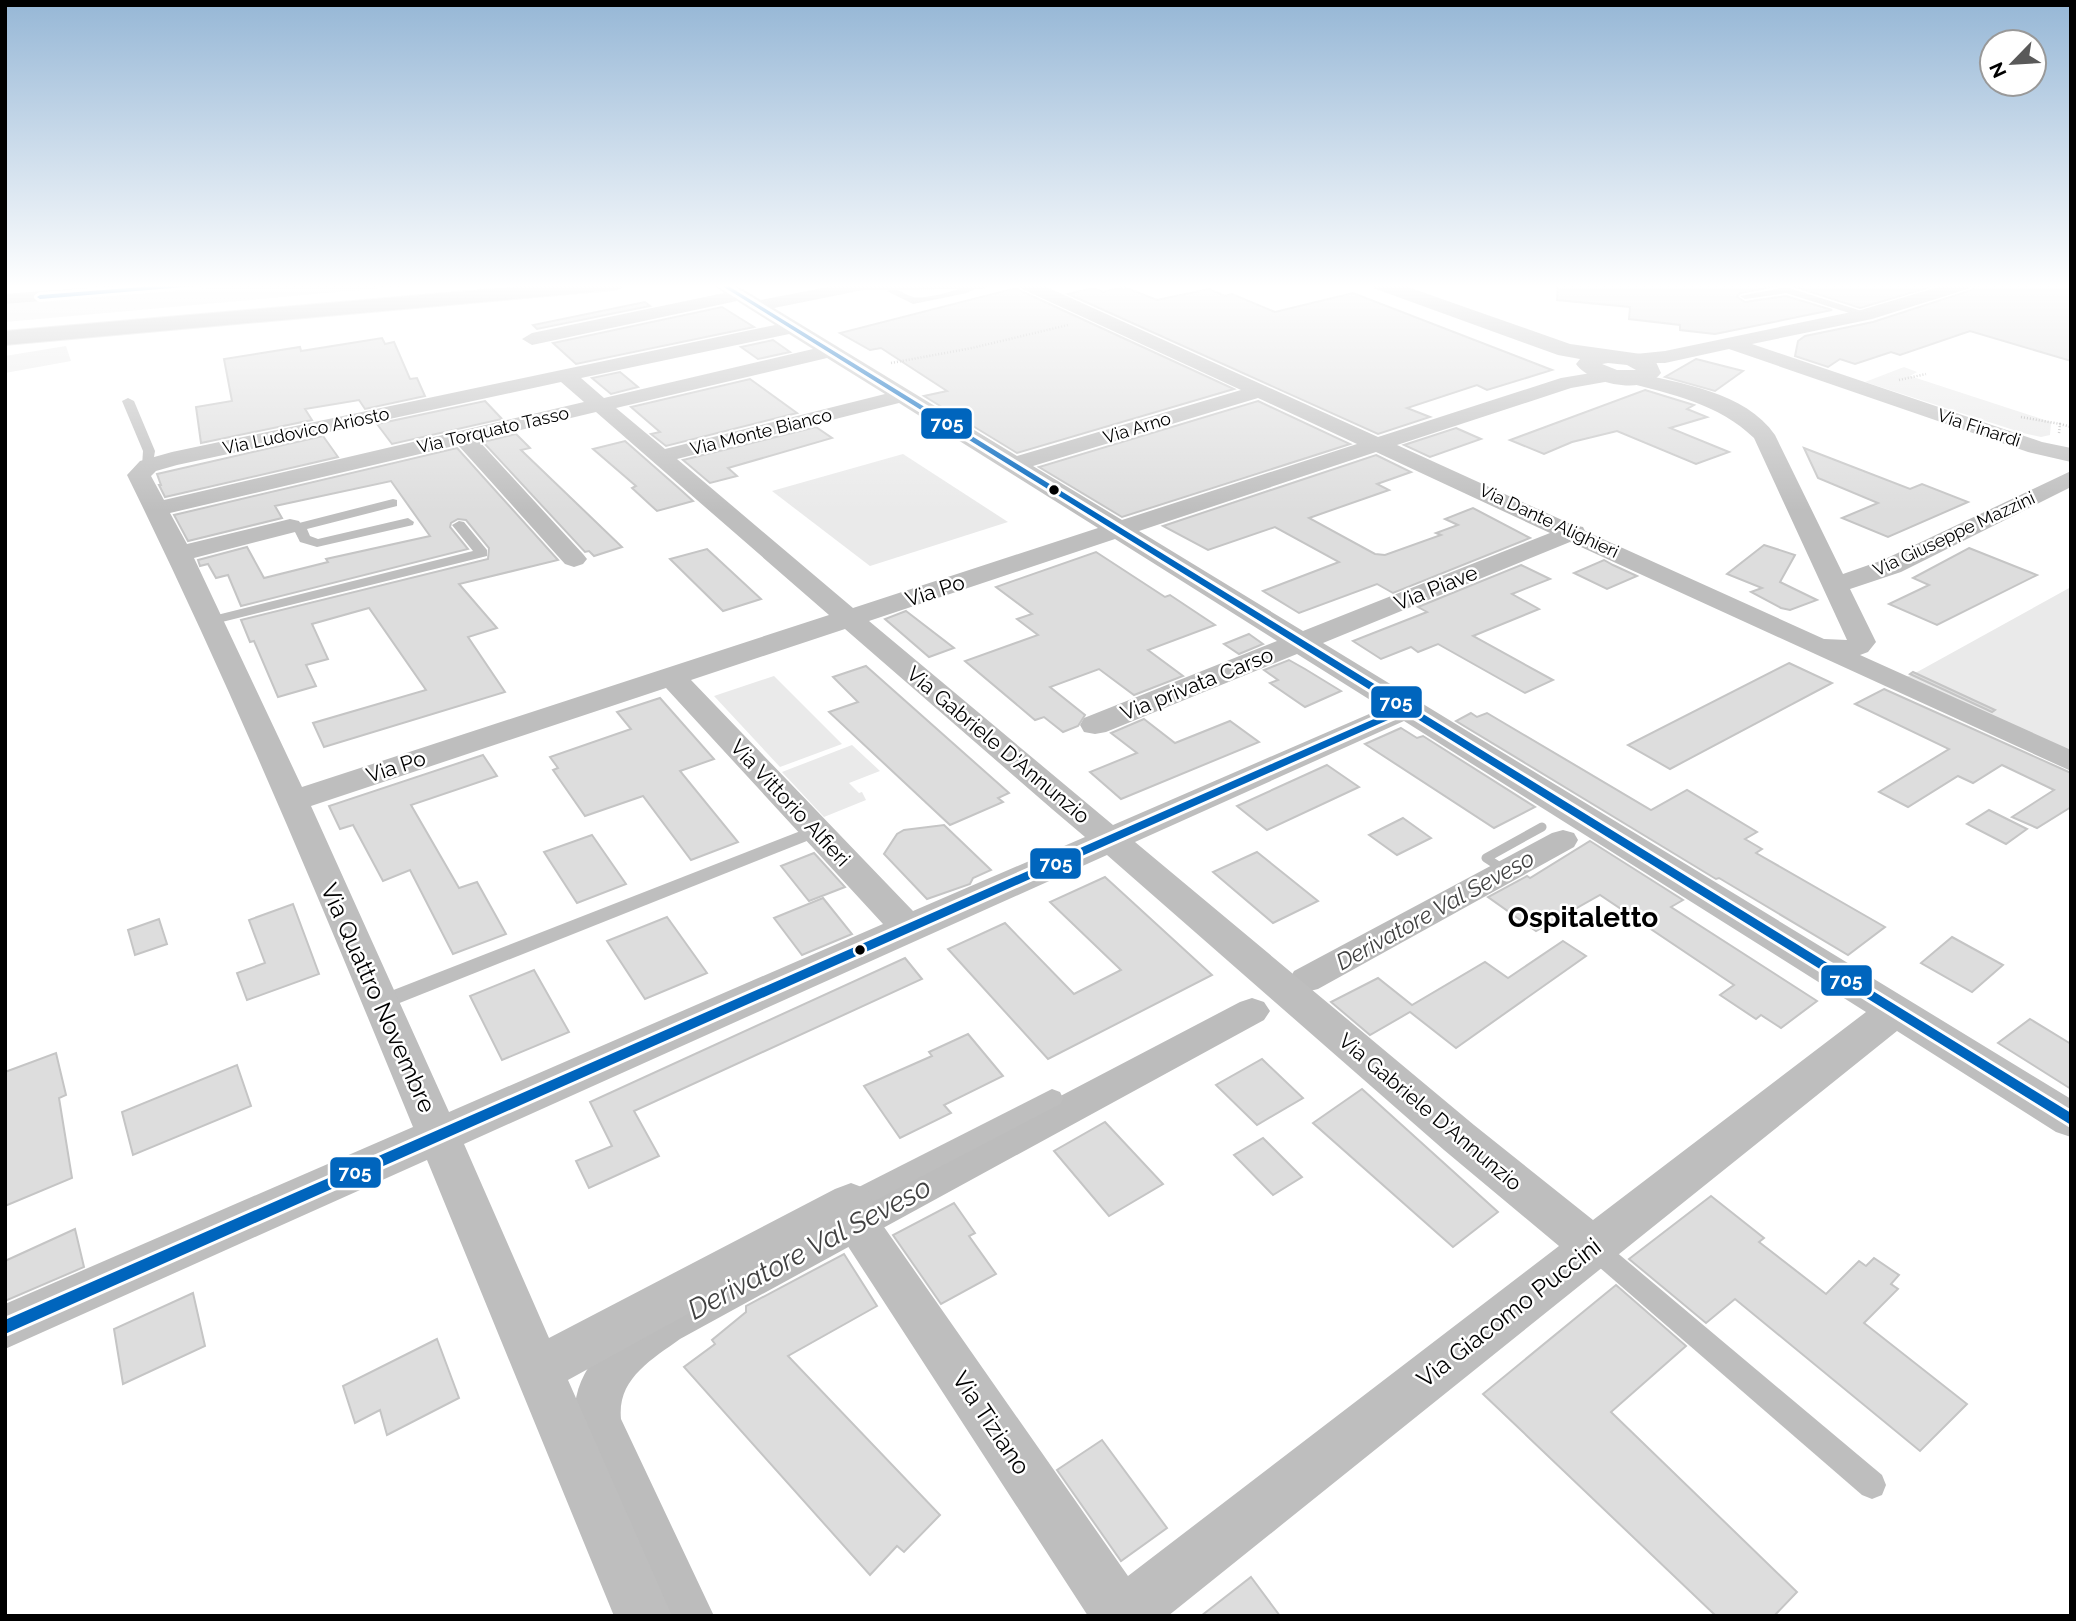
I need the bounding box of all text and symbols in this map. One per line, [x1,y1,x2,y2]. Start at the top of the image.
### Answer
north arrow [1978,28,2048,98]
text: N [1985,59,2011,81]
street label: Via Torquato Tasso [415,402,571,457]
street label: Via Ludovico Ariosto [221,403,391,458]
street label: Via Monte Bianco [688,404,834,459]
street label: Via Finardi [1935,404,2024,451]
line badge: 705 [920,407,973,440]
street label: Via Arno [1100,407,1174,448]
text: 705 [931,412,963,434]
street label: Via Dante Alighieri [1476,479,1622,562]
unlabelled marker [1047,483,1061,497]
street label: Via Giuseppe Mazzini [1869,487,2038,580]
street label: Via Piave [1391,560,1481,616]
street label: Via Po [902,569,968,612]
street label: Via privata Carso [1117,642,1277,726]
street label: Via Gabriele D'Annunzio [902,661,1095,829]
line badge: 705 [1370,685,1423,719]
text: 705 [1380,691,1412,713]
street label: Via Vittorio Alfieri [725,734,855,871]
street label: Via Po [363,745,429,788]
water label: Derivatore Val Seveso [1331,844,1538,975]
line badge: 705 [1029,847,1082,880]
text: 705 [1040,852,1072,874]
street label: Via Quattro Novembre [315,879,442,1117]
district label: Ospitaletto [1508,901,1658,934]
unlabelled marker [853,943,867,957]
line badge: 705 [1820,964,1873,997]
text: 705 [1830,969,1862,991]
street label: Via Gabriele D'Annunzio [1334,1028,1527,1196]
line badge: 705 [329,1156,382,1189]
text: 705 [339,1161,371,1183]
water label: Derivatore Val Seveso [682,1170,936,1327]
street label: Via Giacomo Puccini [1411,1232,1607,1394]
street label: Via Tiziano [946,1366,1037,1480]

